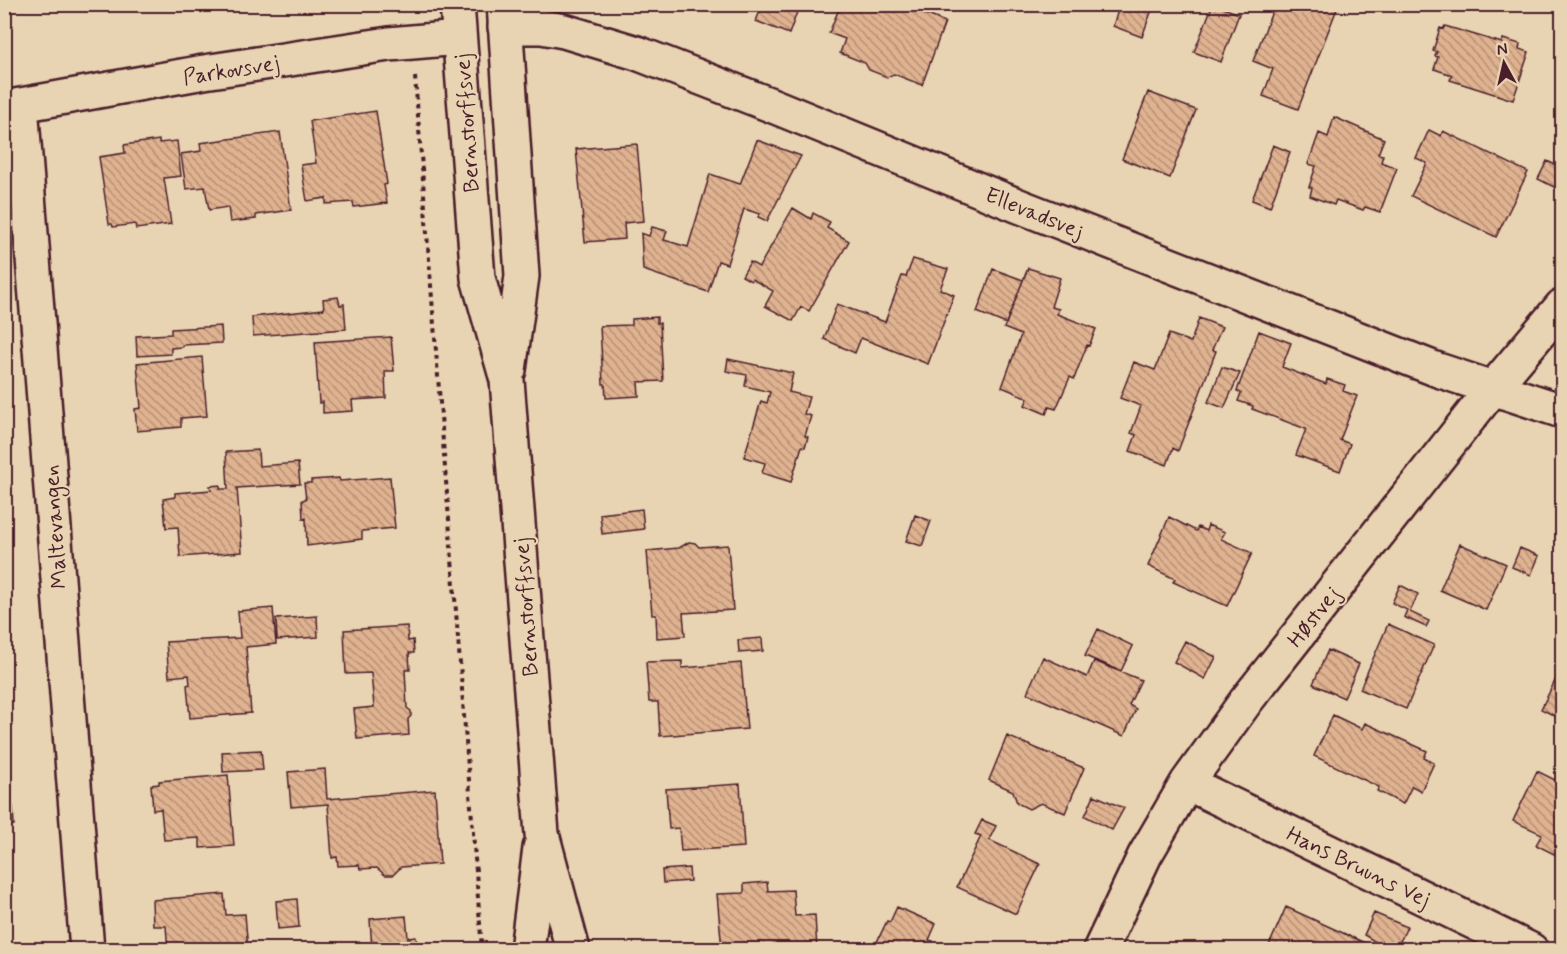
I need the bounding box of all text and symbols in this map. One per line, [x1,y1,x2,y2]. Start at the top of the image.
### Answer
north arrow [1474,33,1534,93]
text: N [1495,38,1509,61]
street label: Parkovsvej [181,50,282,92]
street label: Bernstorffsvej [449,52,487,193]
street label: Ellevadsvej [981,181,1088,246]
street label: Maltevangen [38,464,77,590]
street label: Bernstorffsvej [508,536,546,677]
street label: Høstvej [1282,581,1348,654]
street label: Hans Bruuns Vej [1282,821,1435,915]

